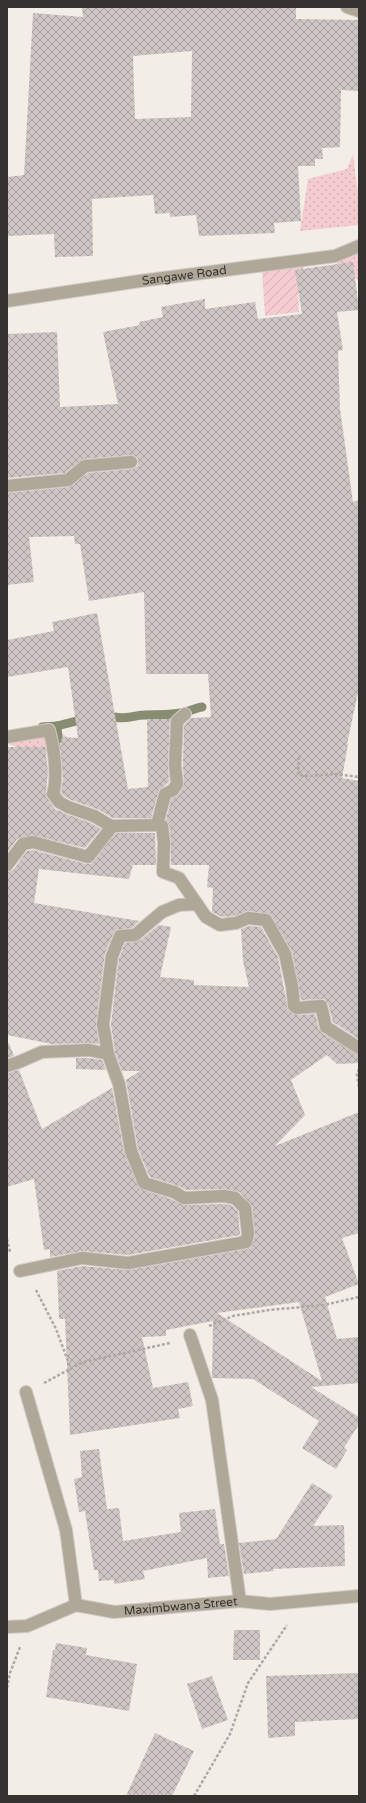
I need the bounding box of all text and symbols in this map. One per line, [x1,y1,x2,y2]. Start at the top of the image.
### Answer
street label: Sangawe Road [141,263,227,288]
street label: Maximbwana Street [123,1594,239,1618]

